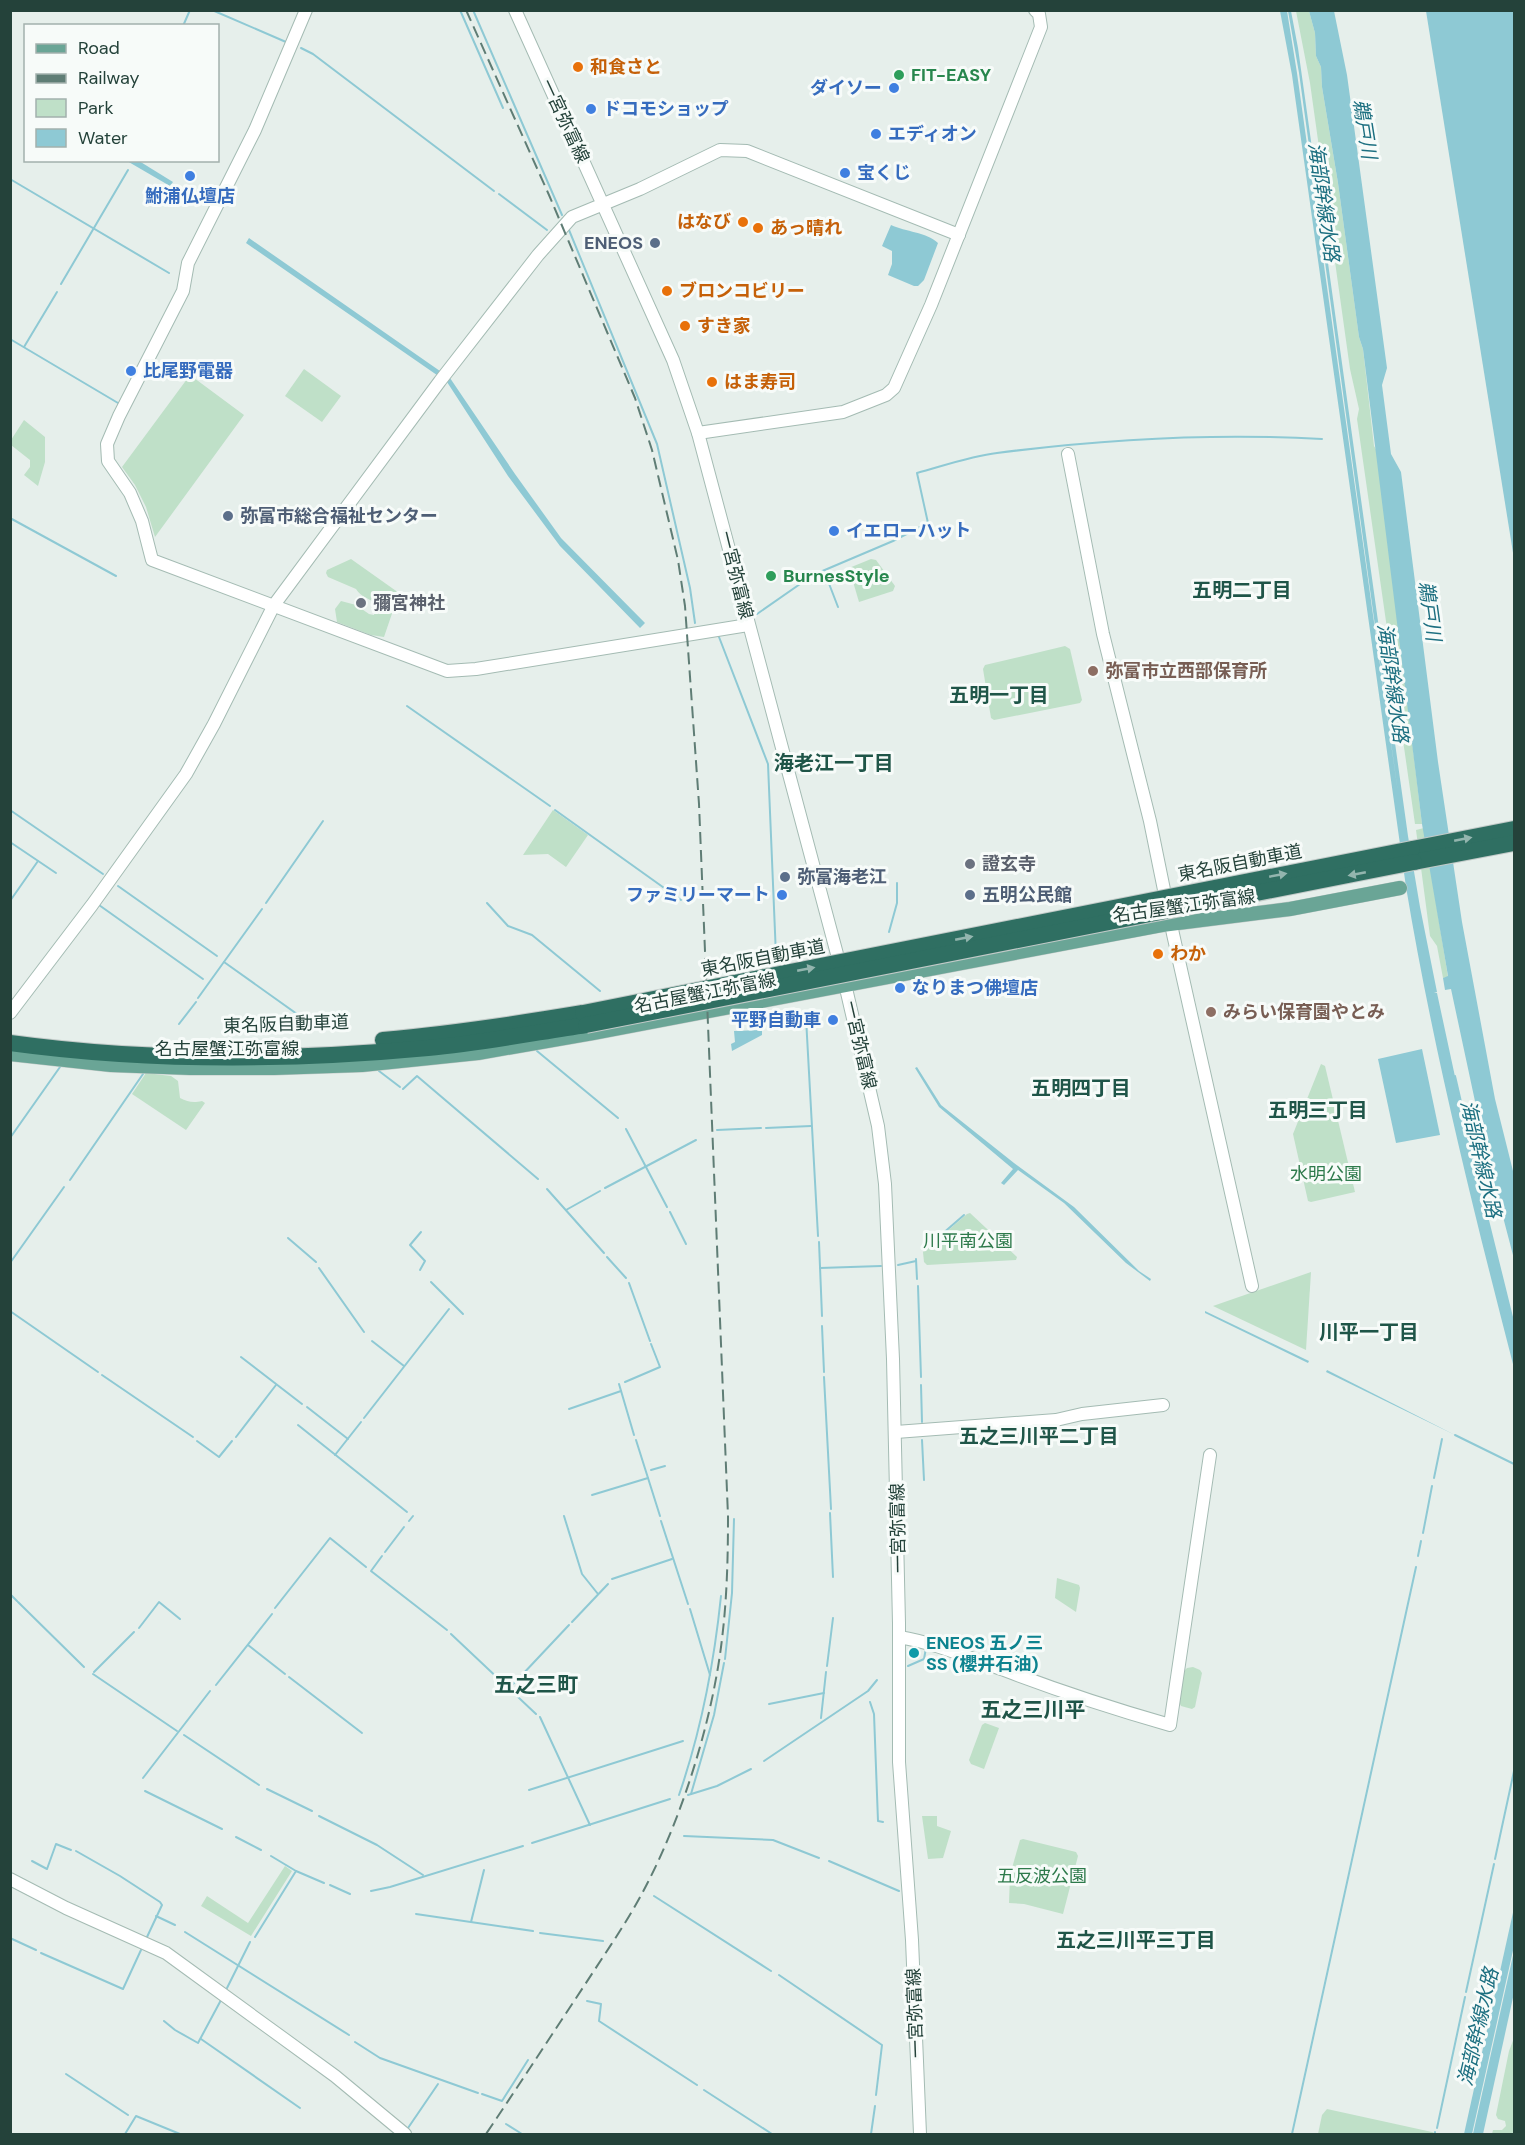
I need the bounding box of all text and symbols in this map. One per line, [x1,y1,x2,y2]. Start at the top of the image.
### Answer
legend [24,24,219,162]
text: Road [78,36,120,60]
place label: 和食さと [590,55,662,79]
marker: 和食さと [571,60,585,74]
place label: FIT-EASY [911,63,992,87]
text: Railway [78,66,140,90]
marker: FIT-EASY [892,68,906,82]
street label: 一宮弥富線 [535,75,595,167]
place label: ダイソー [810,76,882,100]
marker: ダイソー [887,81,901,95]
text: Park [78,96,114,120]
place label: ドコモショップ [603,97,729,121]
water label: 鵜戸川 [1347,97,1383,163]
marker: ドコモショップ [584,102,598,116]
place label: エディオン [888,122,977,146]
text: Water [78,126,128,150]
marker: エディオン [869,127,883,141]
water label: 海部幹線水路 [1303,141,1346,265]
place label: 宝くじ [857,161,911,185]
marker: 宝くじ [838,166,852,180]
marker: 鮒浦仏壇店 [183,169,197,183]
place label: 鮒浦仏壇店 [145,184,235,208]
place label: はなび [677,210,731,234]
marker: はなび [736,215,750,229]
place label: あっ晴れ [770,216,842,240]
marker: あっ晴れ [751,221,765,235]
place label: ENEOS [584,231,643,255]
marker: ENEOS [648,236,662,250]
place label: ブロンコビリー [679,279,805,303]
marker: ブロンコビリー [660,284,674,298]
place label: すき家 [697,314,751,338]
marker: すき家 [678,319,692,333]
place label: 比尾野電器 [143,359,233,383]
marker: 比尾野電器 [124,364,138,378]
place label: はま寿司 [724,370,796,394]
marker: はま寿司 [705,375,719,389]
place label: 弥富市総合福祉センター [240,504,438,528]
marker: 弥富市総合福祉センター [221,509,235,523]
place label: イエローハット [846,519,971,543]
marker: イエローハット [827,524,841,538]
street label: 一宮弥富線 [713,528,759,622]
place label: BurnesStyle [783,564,890,588]
marker: BurnesStyle [764,569,778,583]
district label: 五明二丁目 [1192,577,1292,603]
water label: 鵜戸川 [1413,579,1447,644]
place label: 彌宮神社 [373,591,445,615]
marker: 彌宮神社 [354,596,368,610]
water label: 海部幹線水路 [1372,622,1415,746]
place label: 弥富市立西部保育所 [1105,659,1267,683]
marker: 弥富市立西部保育所 [1086,664,1100,678]
district label: 五明一丁目 [949,682,1049,708]
district label: 海老江一丁目 [774,750,894,776]
one-way arrow [1454,834,1473,843]
street label: 東名阪自動車道 [1176,839,1304,887]
place label: 證玄寺 [982,852,1036,876]
marker: 證玄寺 [963,857,977,871]
place label: 弥富海老江 [797,865,887,889]
marker: 弥富海老江 [778,870,792,884]
one-way arrow [1269,870,1288,879]
one-way arrow [1347,870,1366,879]
place label: ファミリーマート [626,883,770,907]
place label: 五明公民館 [982,883,1072,907]
street label: 名古屋蟹江弥富線 [1111,884,1257,928]
marker: ファミリーマート [775,888,789,902]
marker: 五明公民館 [963,888,977,902]
one-way arrow [954,933,973,942]
street label: 東名阪自動車道 [699,934,827,982]
place label: わか [1170,942,1206,966]
marker: わか [1151,947,1165,961]
one-way arrow [796,964,815,973]
street label: 名古屋蟹江弥富線 [632,967,778,1019]
place label: なりまつ佛壇店 [912,976,1038,1000]
marker: なりまつ佛壇店 [893,981,907,995]
street label: 一宮弥富線 [838,998,882,1092]
place label: みらい保育園やとみ [1223,1000,1385,1024]
marker: みらい保育園やとみ [1204,1005,1218,1019]
place label: 平野自動車 [731,1008,821,1032]
street label: 東名阪自動車道 [223,1010,349,1038]
marker: 平野自動車 [826,1013,840,1027]
street label: 名古屋蟹江弥富線 [155,1037,299,1061]
district label: 五明四丁目 [1031,1075,1131,1101]
district label: 五明三丁目 [1268,1097,1368,1123]
water label: 海部幹線水路 [1455,1098,1508,1222]
park label: 水明公園 [1290,1162,1362,1186]
park label: 川平南公園 [923,1229,1013,1253]
district label: 川平一丁目 [1319,1319,1419,1345]
district label: 五之三川平二丁目 [959,1423,1119,1449]
street label: 一宮弥富線 [885,1483,911,1573]
place label: ENEOS 五ノ三 SS (櫻井石油) [926,1631,1043,1676]
marker: ENEOS 五ノ三 SS (櫻井石油) [907,1646,921,1660]
district label: 五之三町 [494,1671,578,1699]
district label: 五之三川平 [981,1696,1086,1724]
park label: 五反波公園 [997,1864,1087,1888]
district label: 五之三川平三丁目 [1056,1927,1216,1953]
water label: 海部幹線水路 [1452,1964,1505,2088]
street label: 一宮弥富線 [901,1968,929,2058]

